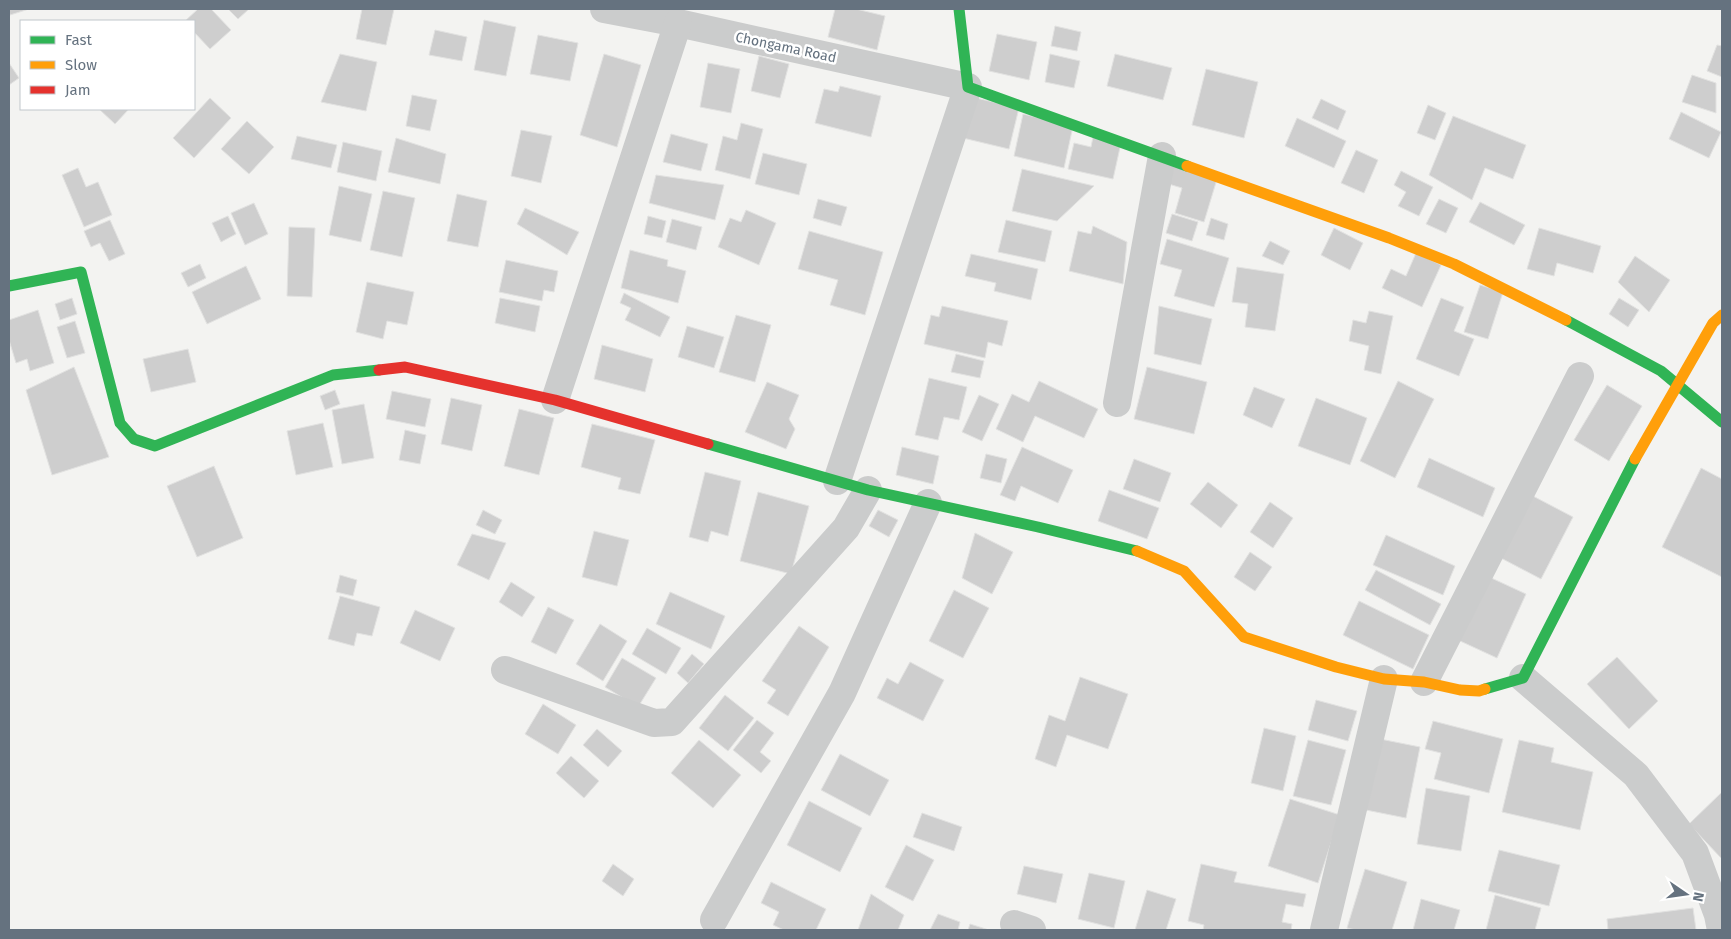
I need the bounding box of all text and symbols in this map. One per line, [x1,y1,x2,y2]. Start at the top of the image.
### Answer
legend [20,20,195,110]
street label: Chongama Road [734,29,838,66]
text: Fast [65,31,92,49]
text: Slow [65,56,97,74]
text: Jam [65,81,91,99]
north arrow [1661,869,1711,919]
text: N [1689,890,1708,903]

